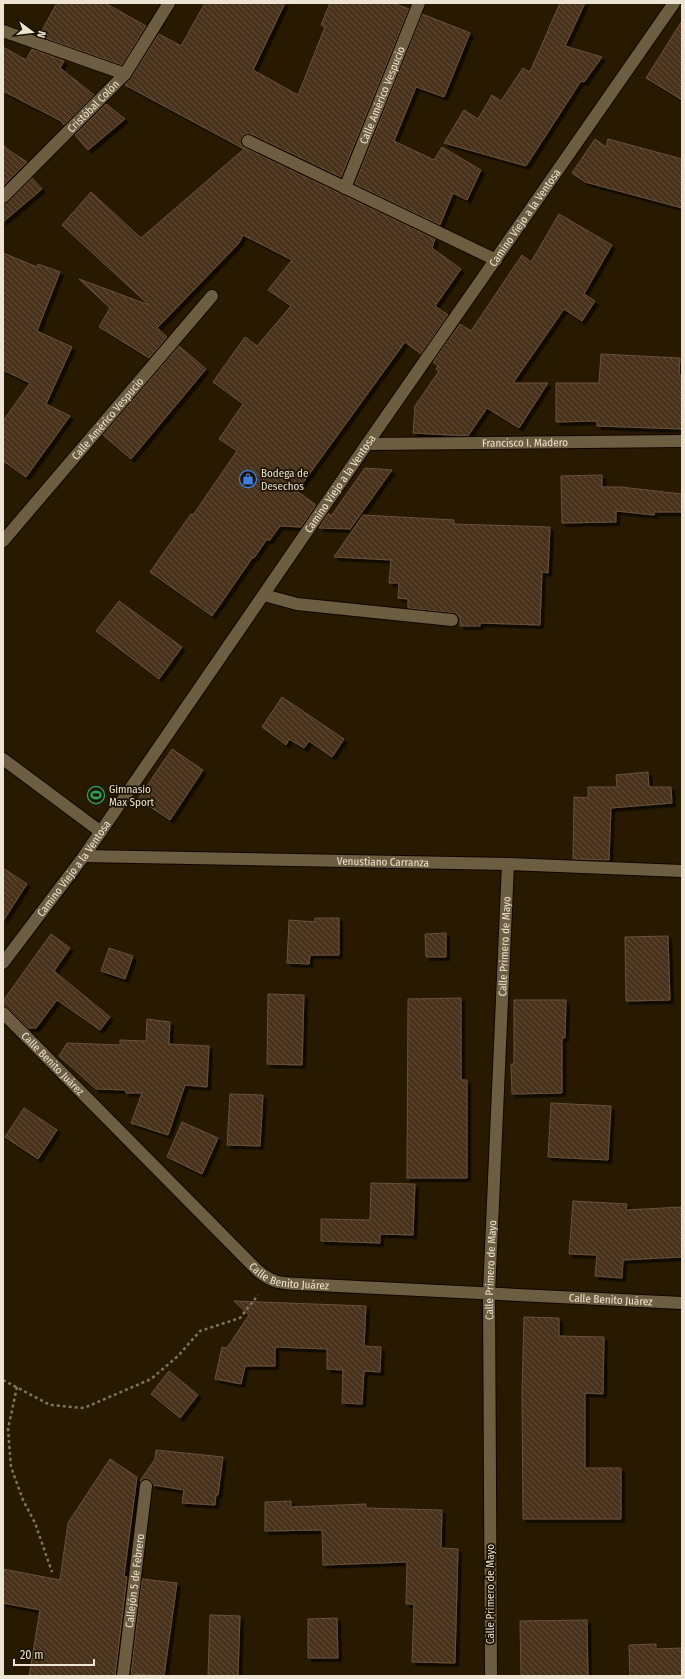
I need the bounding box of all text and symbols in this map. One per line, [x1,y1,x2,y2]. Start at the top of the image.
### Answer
north arrow [12,12,52,52]
text: N [34,30,48,39]
street label: Calle Américo Vespucio [357,44,408,146]
street label: Cristóbal Colón [65,78,122,135]
street label: Camino Viejo a la Ventosa [487,166,564,269]
street label: Calle Américo Vespucio [69,375,147,463]
street label: Camino Viejo a la Ventosa [302,432,378,535]
street label: Francisco I. Madero [482,436,568,450]
place label: Bodega de Desechos [261,467,308,493]
shop icon: Bodega de Desechos [238,469,258,489]
place label: Gimnasio Max Sport [109,783,155,809]
sports icon: Gimnasio Max Sport [86,785,106,805]
street label: Camino Viejo a la Ventosa [34,818,113,919]
street label: Venustiano Carranza [337,855,429,870]
street label: Calle Primero de Mayo [496,896,514,997]
street label: Calle Benito Juárez [18,1029,87,1099]
street label: Calle Primero de Mayo [483,1219,499,1320]
street label: Calle Benito Juárez [246,1260,330,1293]
street label: Calle Benito Juárez [569,1291,654,1309]
street label: Callejón 5 de Febrero [123,1533,147,1628]
street label: Calle Primero de Mayo [484,1544,497,1644]
scale bar [14,1641,94,1667]
text: 20 m [20,1648,44,1662]

